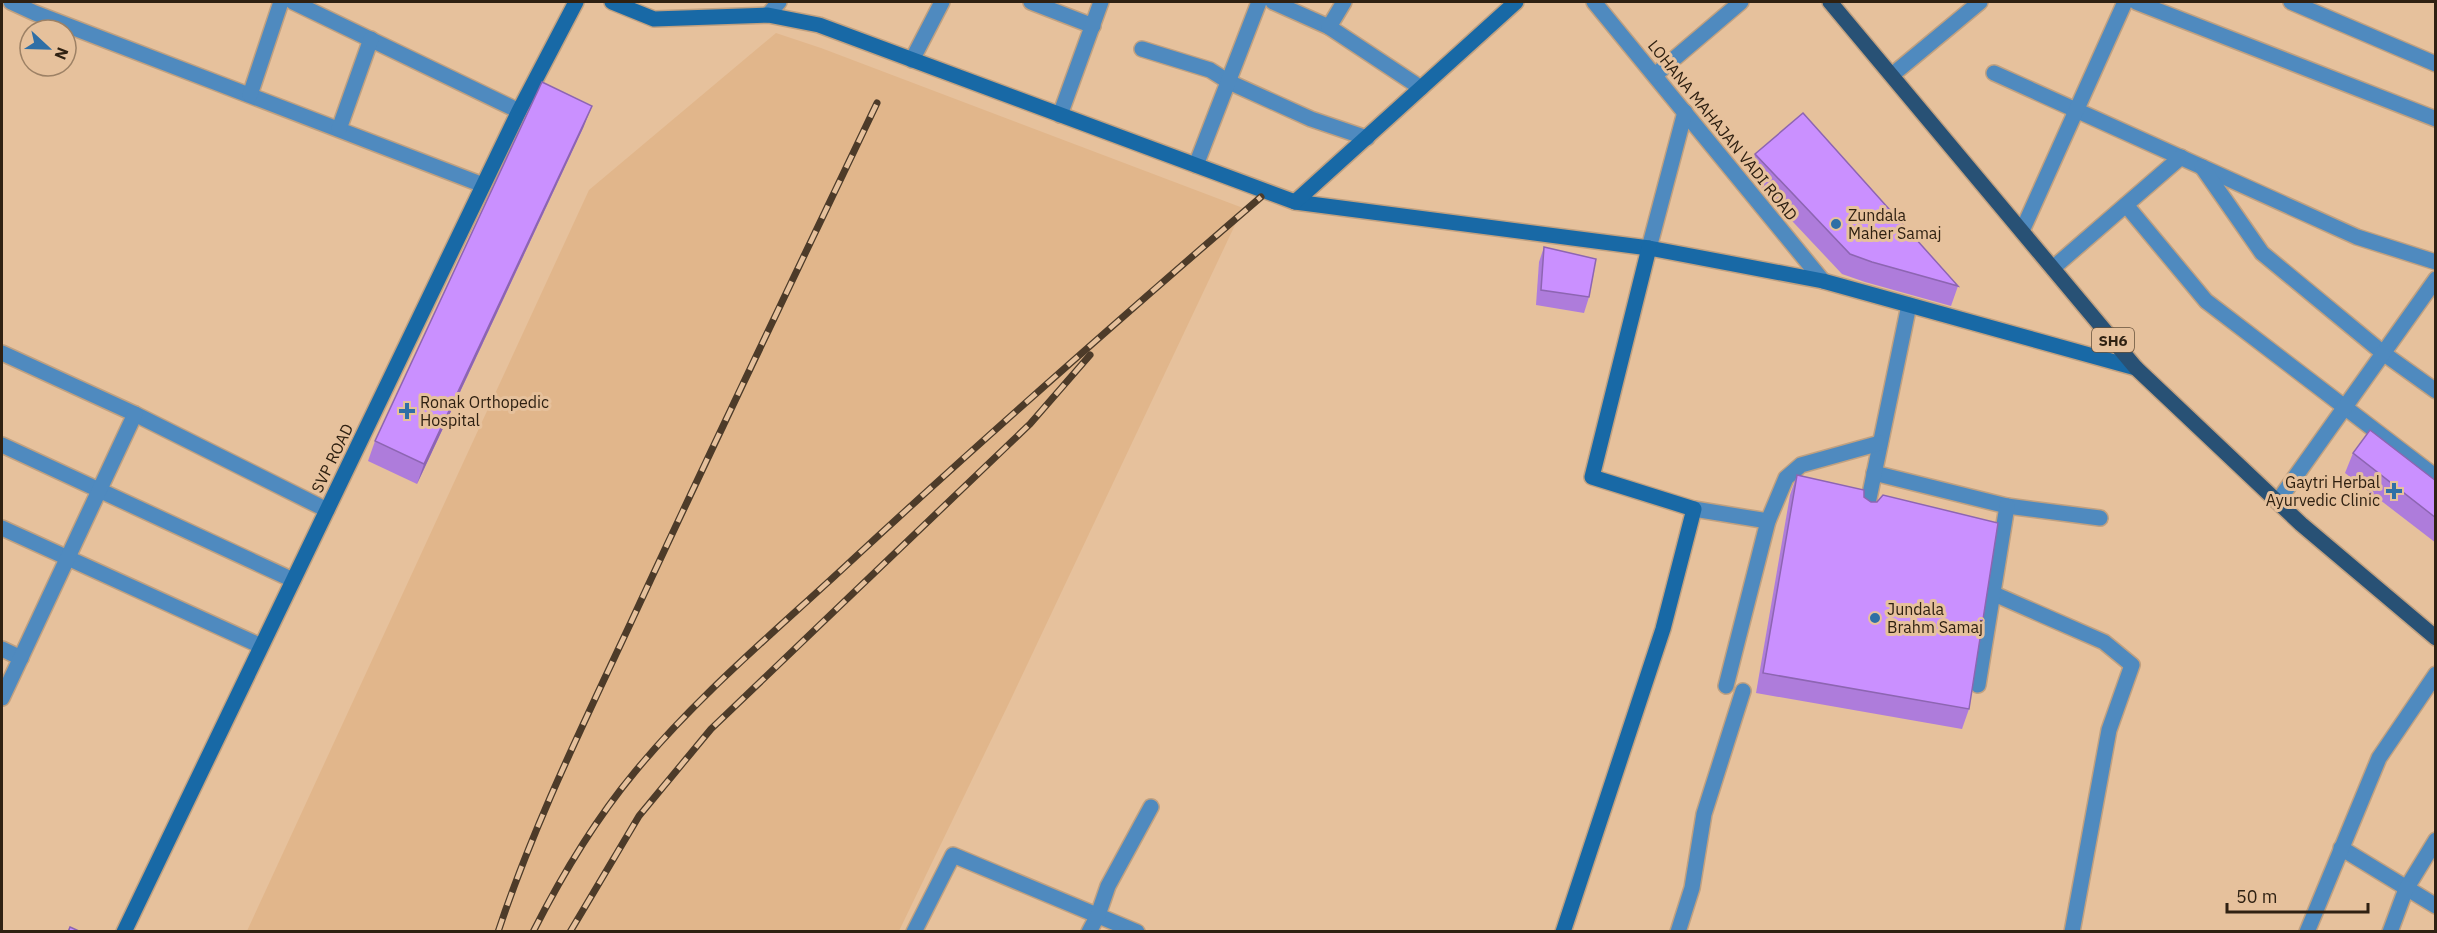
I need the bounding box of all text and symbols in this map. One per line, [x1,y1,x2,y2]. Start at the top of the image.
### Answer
north arrow [18,18,78,78]
street label: LOHANA MAHAJAN VADI ROAD [1644,36,1802,224]
text: N [50,44,73,63]
place label: Zundala Maher Samaj [1848,205,1941,243]
marker: Zundala Maher Samaj [1829,217,1843,231]
road number: SH6 [2092,328,2134,352]
place label: Ronak Orthopedic Hospital [420,392,549,430]
marker: Ronak Orthopedic Hospital [398,402,416,420]
street label: SVP ROAD [307,420,357,496]
place label: Gaytri Herbal Ayurvedic Clinic [2266,472,2380,510]
marker: Gaytri Herbal Ayurvedic Clinic [2385,482,2403,500]
place label: Jundala Brahm Samaj [1887,599,1983,637]
marker: Jundala Brahm Samaj [1868,611,1882,625]
scale bar [2227,876,2368,914]
text: 50 m [2236,885,2278,908]

